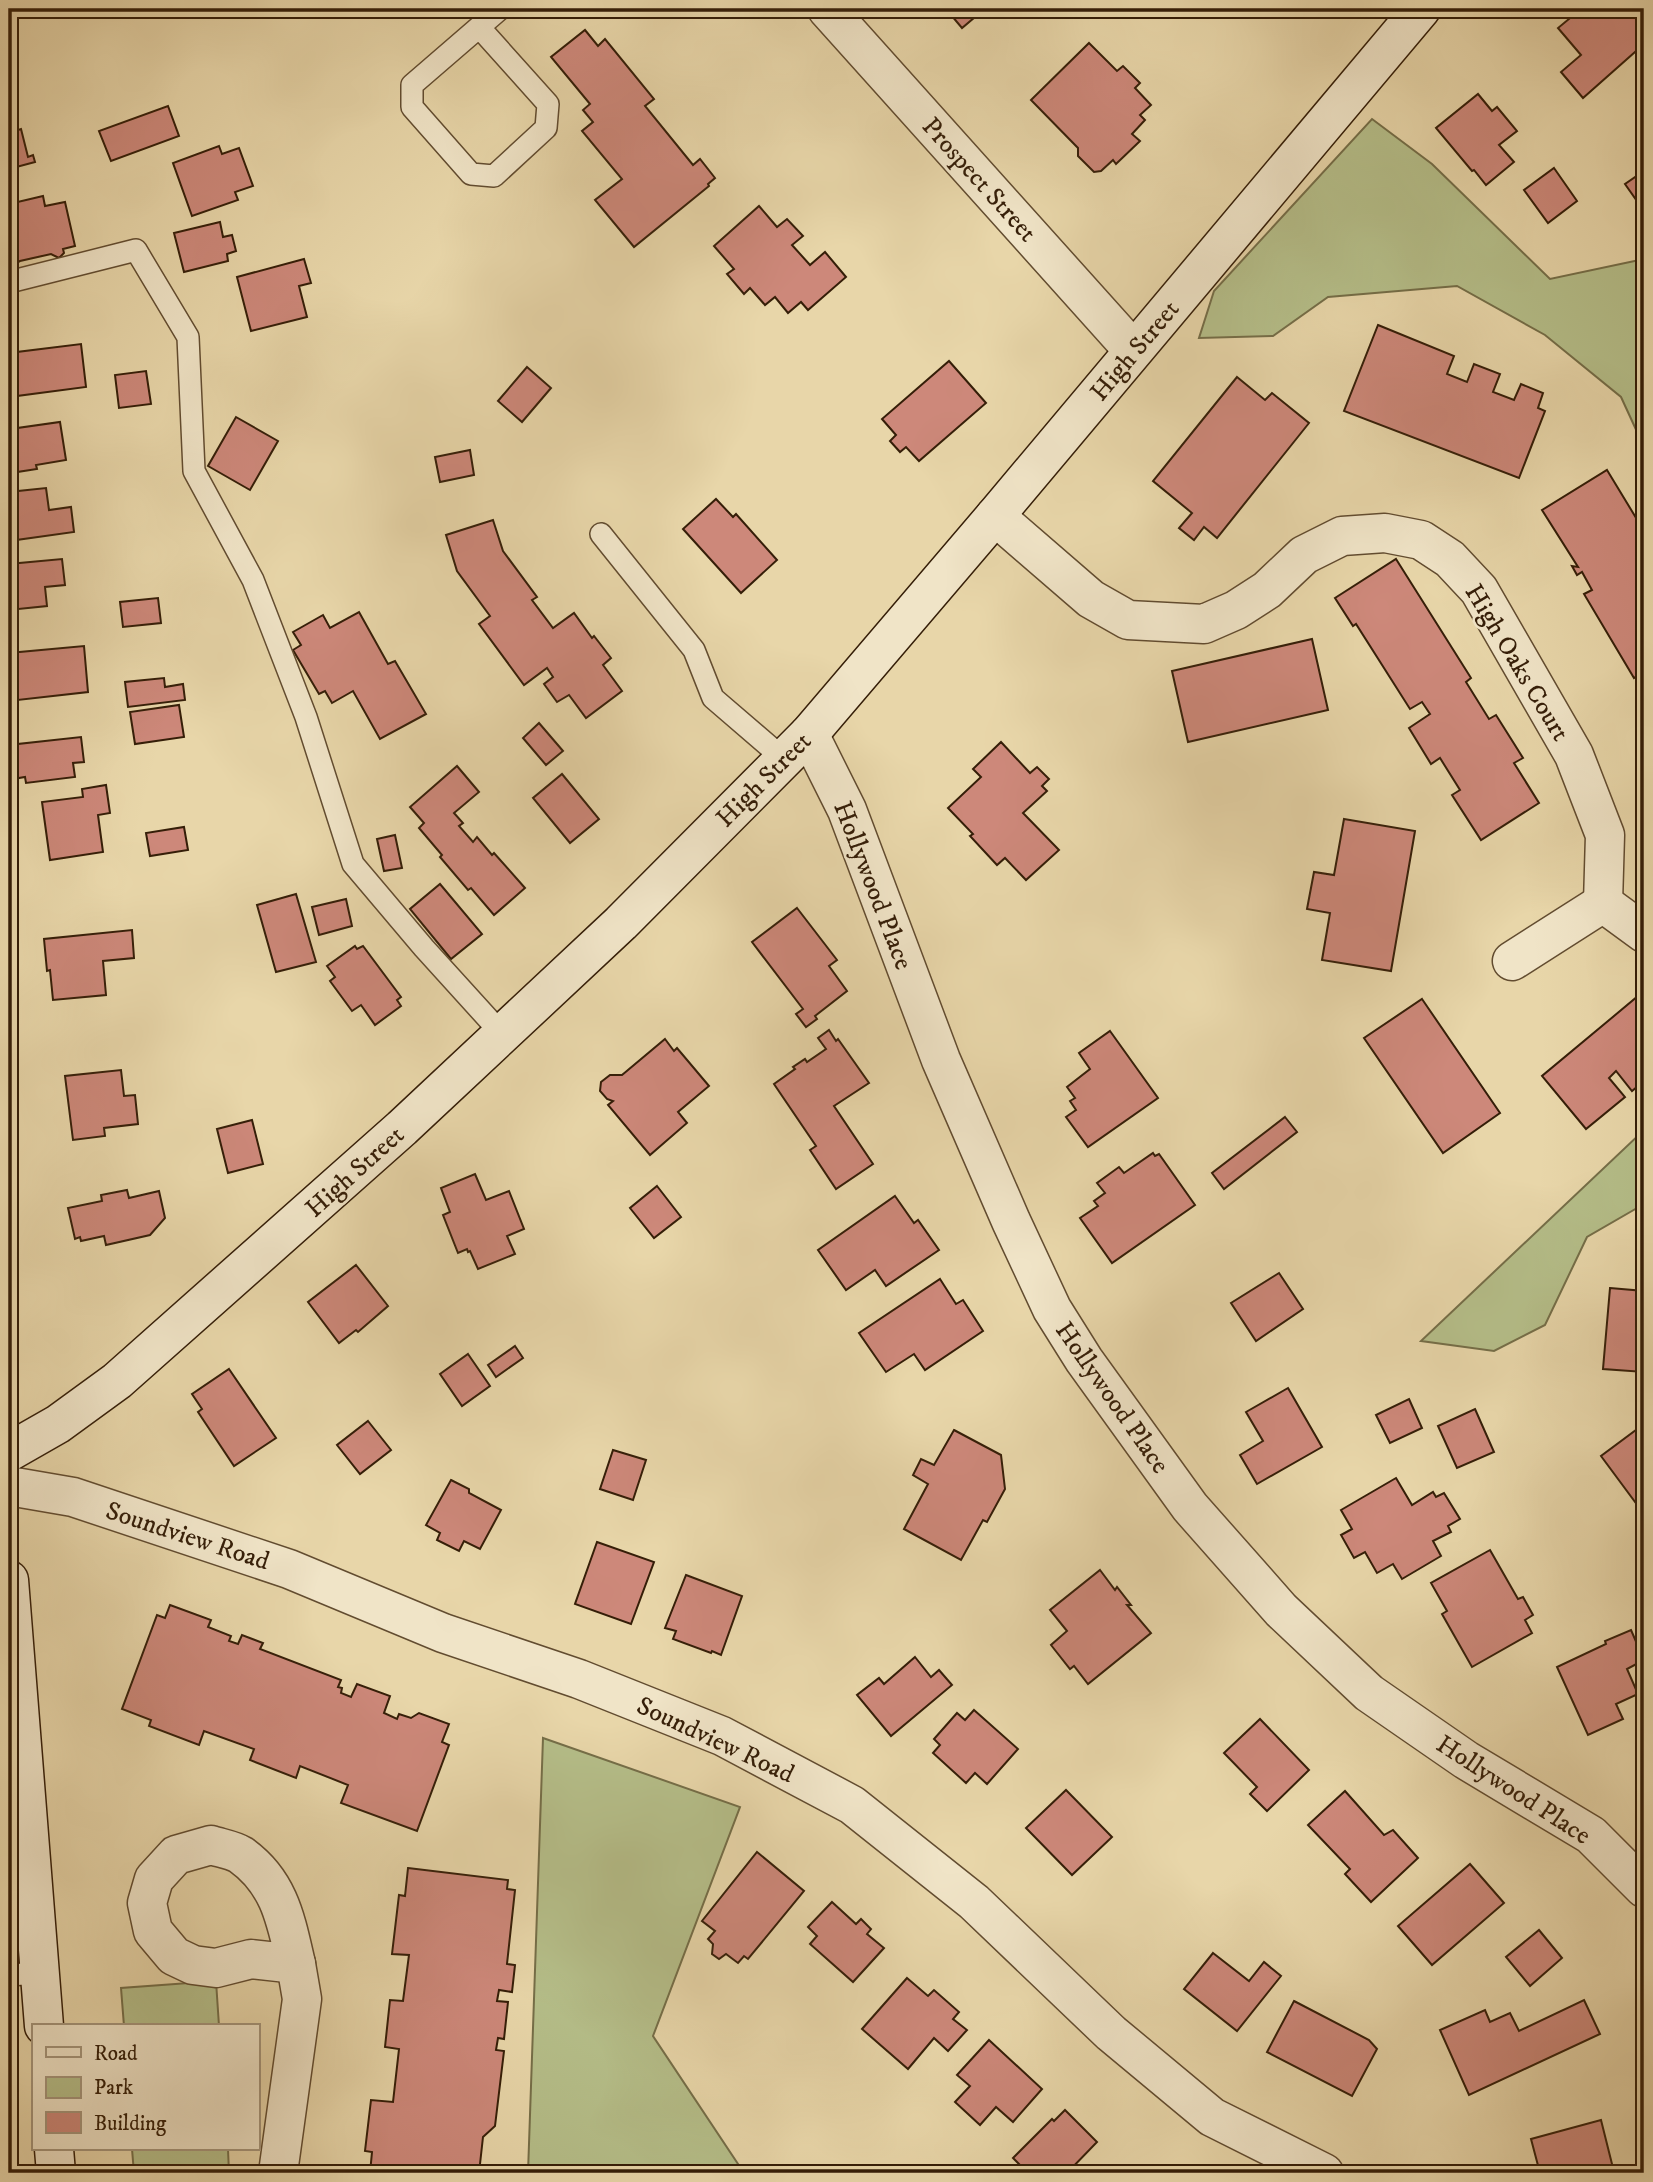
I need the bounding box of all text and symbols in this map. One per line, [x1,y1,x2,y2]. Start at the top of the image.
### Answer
street label: Prospect Street [914,111,1044,249]
street label: High Street [1083,294,1187,408]
street label: High Oaks Court [1457,578,1577,747]
street label: High Street [709,725,819,835]
street label: Hollywood Place [825,797,920,974]
street label: High Street [299,1119,411,1225]
street label: Hollywood Place [1047,1316,1176,1480]
street label: Soundview Road [102,1494,274,1578]
street label: Soundview Road [631,1689,799,1791]
street label: Hollywood Place [1430,1728,1597,1853]
legend [32,2024,259,2150]
text: Road [94,2041,138,2067]
text: Park [94,2075,134,2101]
text: Building [94,2111,167,2137]

